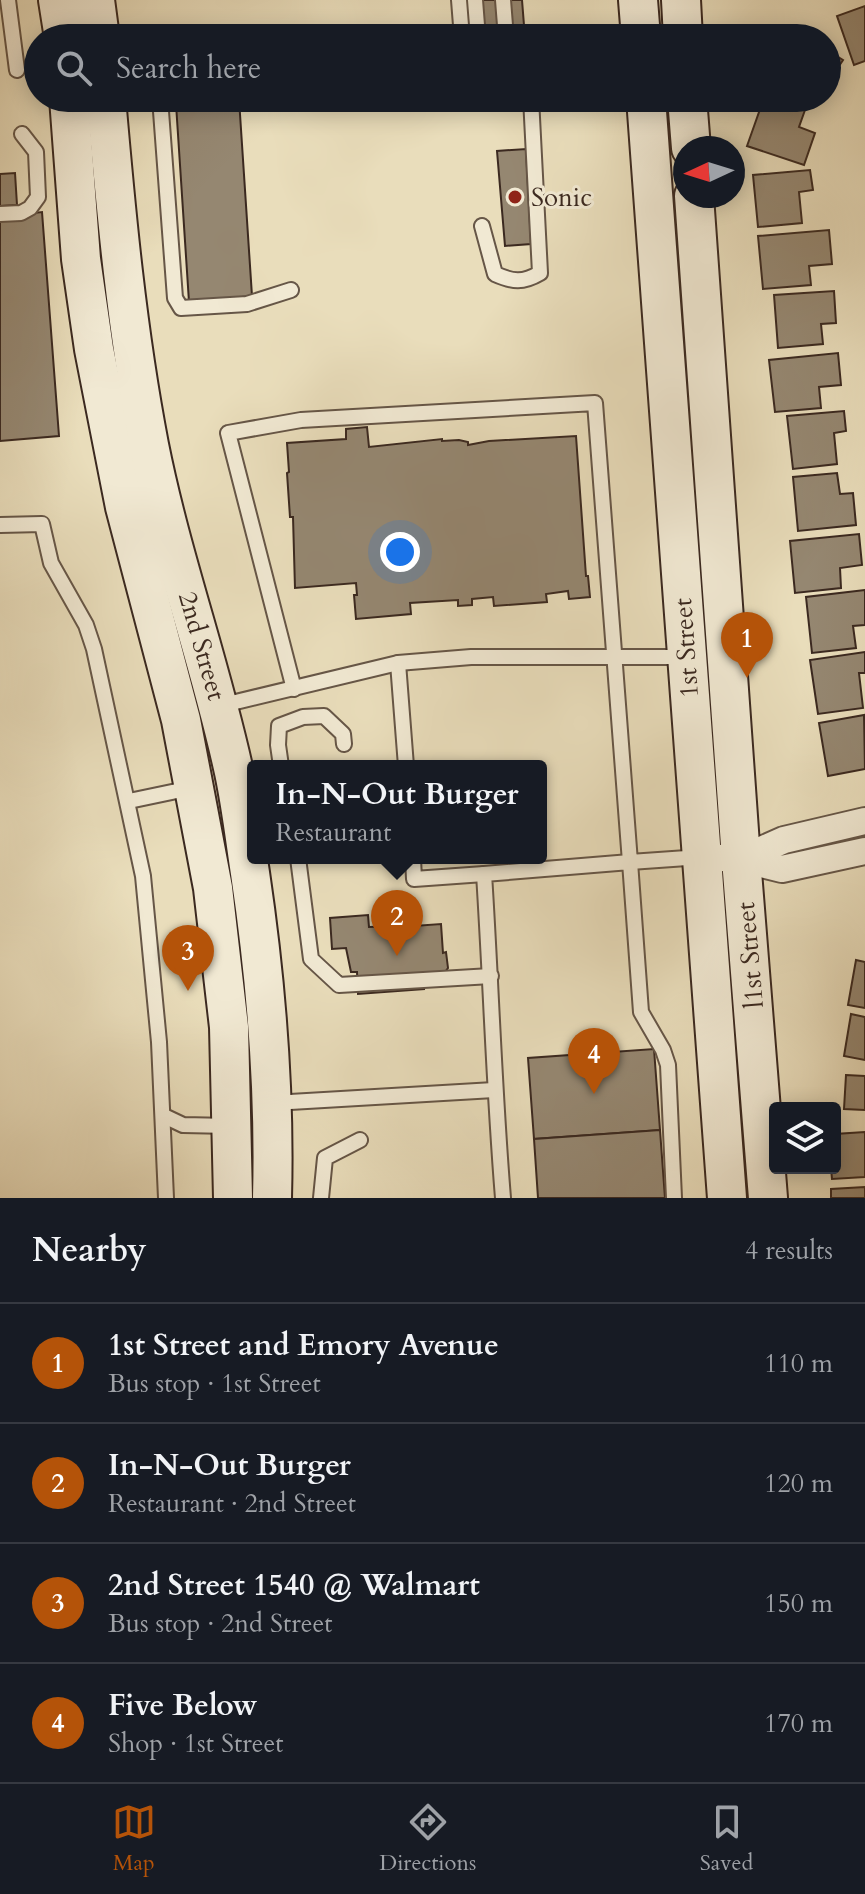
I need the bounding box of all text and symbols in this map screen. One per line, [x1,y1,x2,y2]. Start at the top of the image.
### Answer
search box [24,24,841,112]
icon: search [52,46,96,90]
text: Search here [116,48,261,89]
north arrow [673,136,745,208]
place label: Sonic [531,180,592,215]
marker: Sonic [506,188,524,206]
your location [380,532,420,572]
street label: 2nd Street [170,588,234,704]
street label: 1st Street [665,597,707,699]
pin: 1 [721,612,773,678]
popup [247,760,547,864]
text: In-N-Out Burger [276,774,518,815]
text: Restaurant [276,815,392,850]
pin: 2 [371,890,423,956]
street label: l1st Street [728,900,772,1010]
pin: 3 [162,925,214,991]
pin: 4 [568,1028,620,1094]
map controls [769,1102,841,1174]
button: layers [769,1102,841,1174]
text: Nearby [32,1227,147,1273]
text: 4 results [745,1233,833,1268]
text: 1st Street and Emory Avenue [108,1325,499,1366]
text: 1 [51,1346,65,1381]
text: 110 m [764,1346,833,1381]
text: Bus stop · 1st Street [108,1366,321,1401]
text: In-N-Out Burger [108,1445,351,1486]
text: 2 [51,1466,65,1501]
text: 120 m [764,1466,833,1501]
text: Restaurant · 2nd Street [108,1486,356,1521]
text: 2nd Street 1540 @ Walmart [108,1565,480,1606]
text: 3 [51,1586,65,1621]
text: 150 m [764,1586,833,1621]
text: Bus stop · 2nd Street [108,1606,332,1641]
text: Five Below [108,1685,257,1726]
text: 4 [51,1706,65,1741]
text: 170 m [764,1706,833,1741]
text: Shop · 1st Street [108,1726,284,1761]
tab: Map [112,1800,156,1878]
tab: Directions [379,1800,476,1878]
tab: Saved [700,1800,753,1878]

